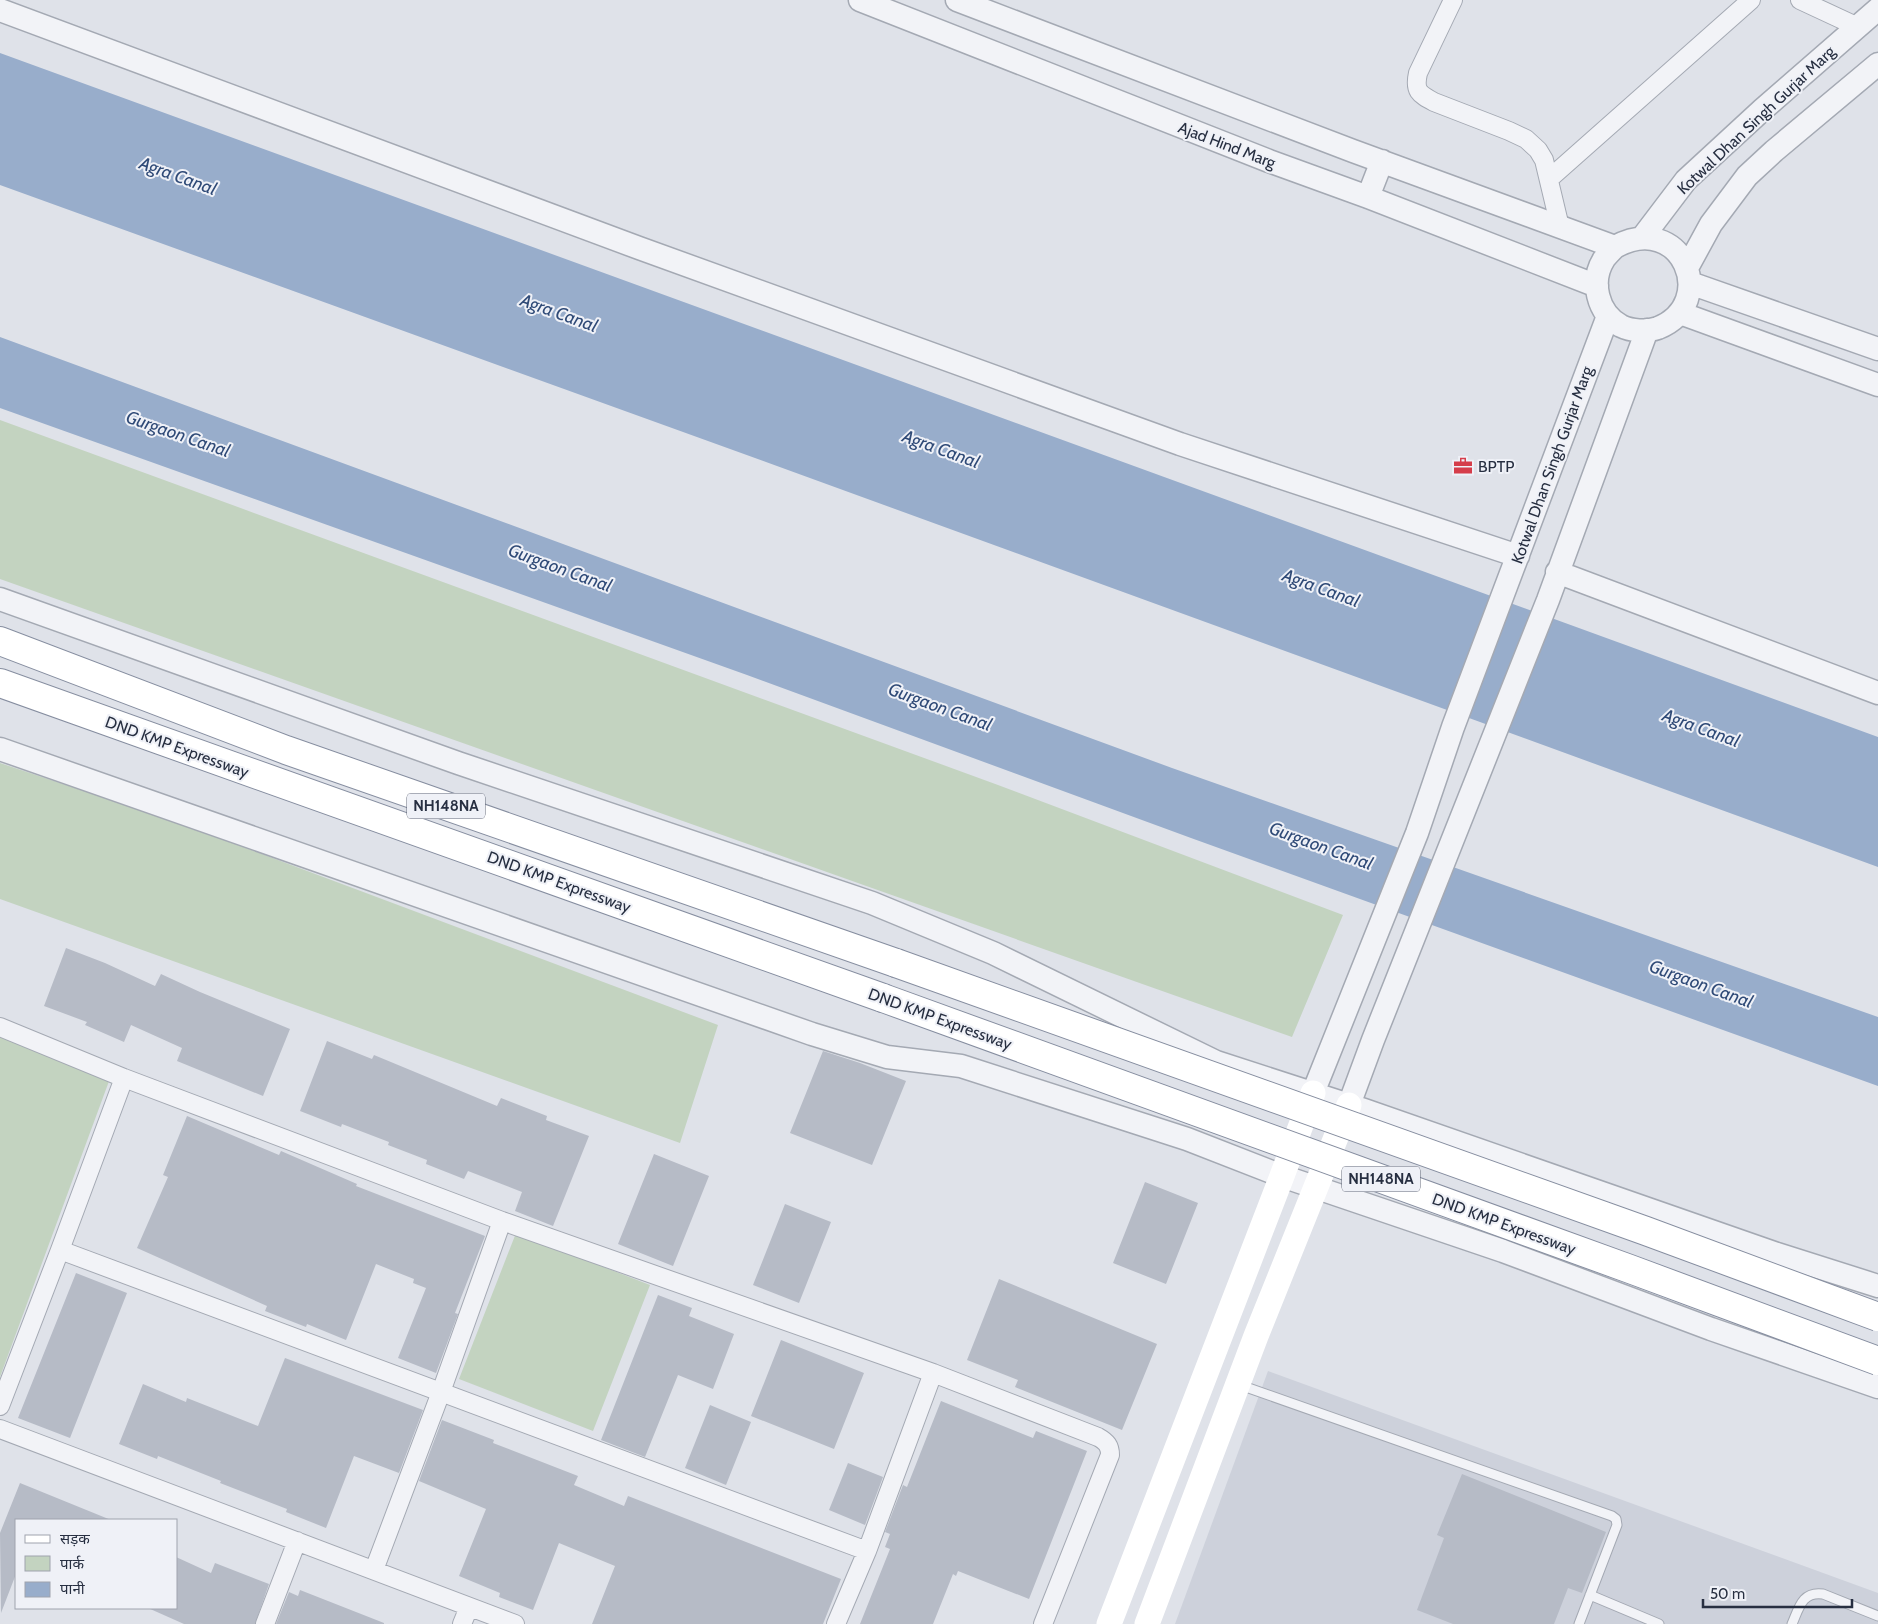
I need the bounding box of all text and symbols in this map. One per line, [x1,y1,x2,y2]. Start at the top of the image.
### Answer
street label: Kotwal Dhan Singh Gurjar Marg [1673,41,1840,198]
street label: Ajad Hind Marg [1176,118,1279,173]
water label: Agra Canal [136,152,220,200]
water label: Agra Canal [517,289,601,337]
street label: Kotwal Dhan Singh Gurjar Marg [1507,363,1597,566]
water label: Gurgaon Canal [123,406,234,462]
water label: Agra Canal [899,425,983,473]
office icon: BPTP [1452,455,1474,477]
place label: BPTP [1478,457,1514,476]
water label: Gurgaon Canal [505,539,615,597]
water label: Agra Canal [1279,564,1363,612]
water label: Gurgaon Canal [885,678,995,736]
water label: Agra Canal [1659,704,1743,752]
street label: DND KMP Expressway [103,712,251,782]
road number: NH148NA [407,794,485,818]
water label: Gurgaon Canal [1266,817,1376,875]
street label: DND KMP Expressway [485,847,633,917]
water label: Gurgaon Canal [1646,955,1756,1013]
street label: DND KMP Expressway [866,984,1014,1054]
road number: NH148NA [1342,1166,1420,1192]
street label: DND KMP Expressway [1430,1189,1578,1259]
legend [15,1519,178,1609]
text: सड़क [60,1530,90,1548]
text: पार्क [60,1555,84,1573]
scale bar [1703,1576,1852,1608]
text: पानी [60,1580,86,1598]
text: 50 m [1710,1585,1745,1603]

